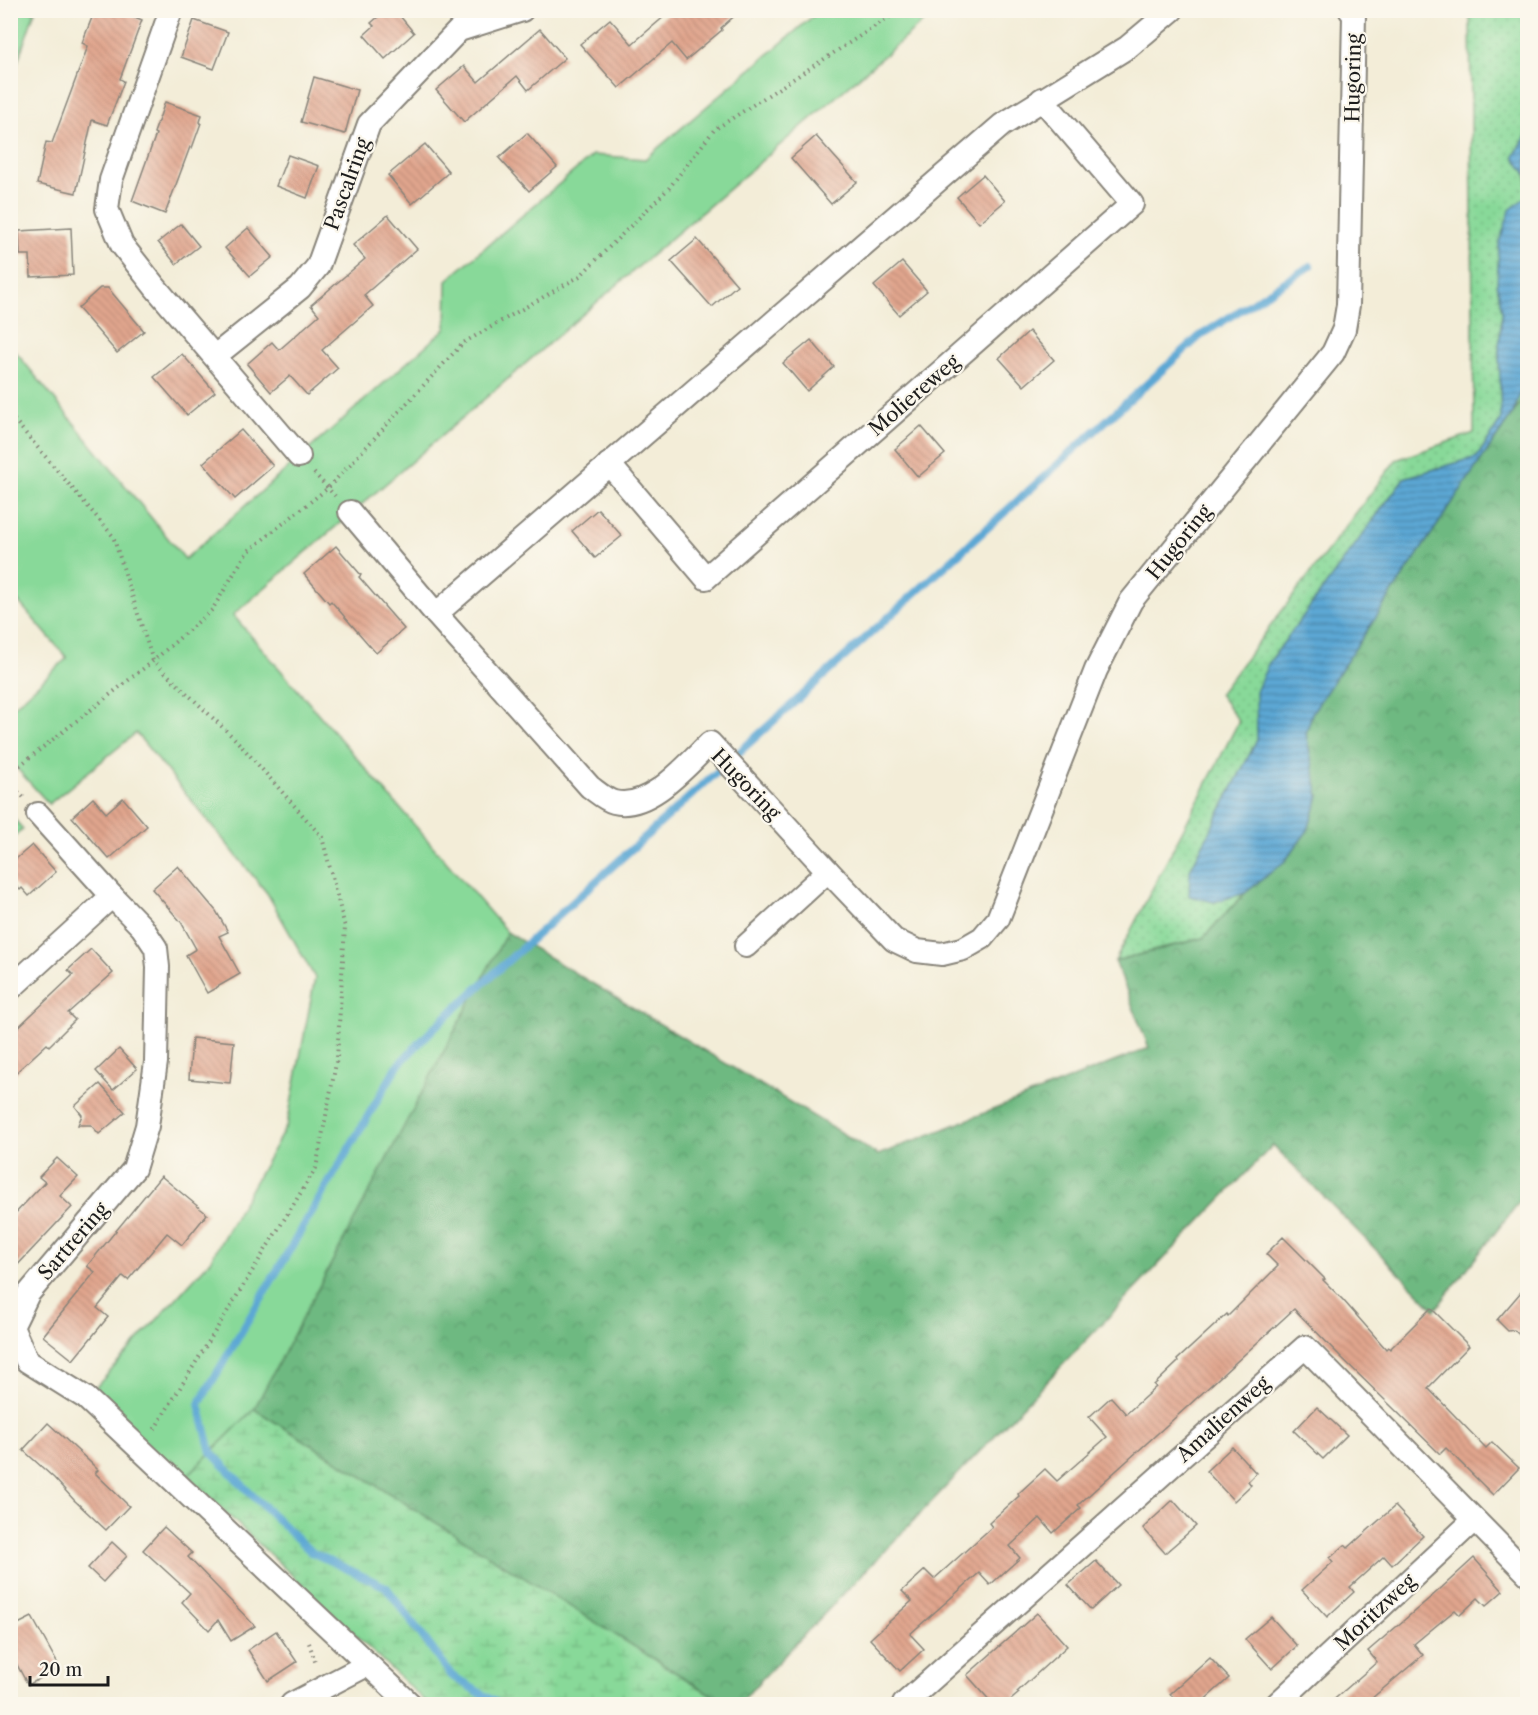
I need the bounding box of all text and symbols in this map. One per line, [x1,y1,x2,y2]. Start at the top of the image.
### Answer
street label: Hugoring [1340,33,1366,123]
street label: Pascalring [319,134,375,234]
street label: Moliereweg [864,349,964,441]
street label: Hugoring [1142,499,1217,584]
street label: Hugoring [706,743,786,825]
street label: Sartrering [33,1197,113,1285]
street label: Amalienweg [1171,1371,1275,1468]
street label: Moritzweg [1330,1568,1421,1655]
scale bar [30,1649,108,1687]
text: 20 m [39,1659,83,1681]

